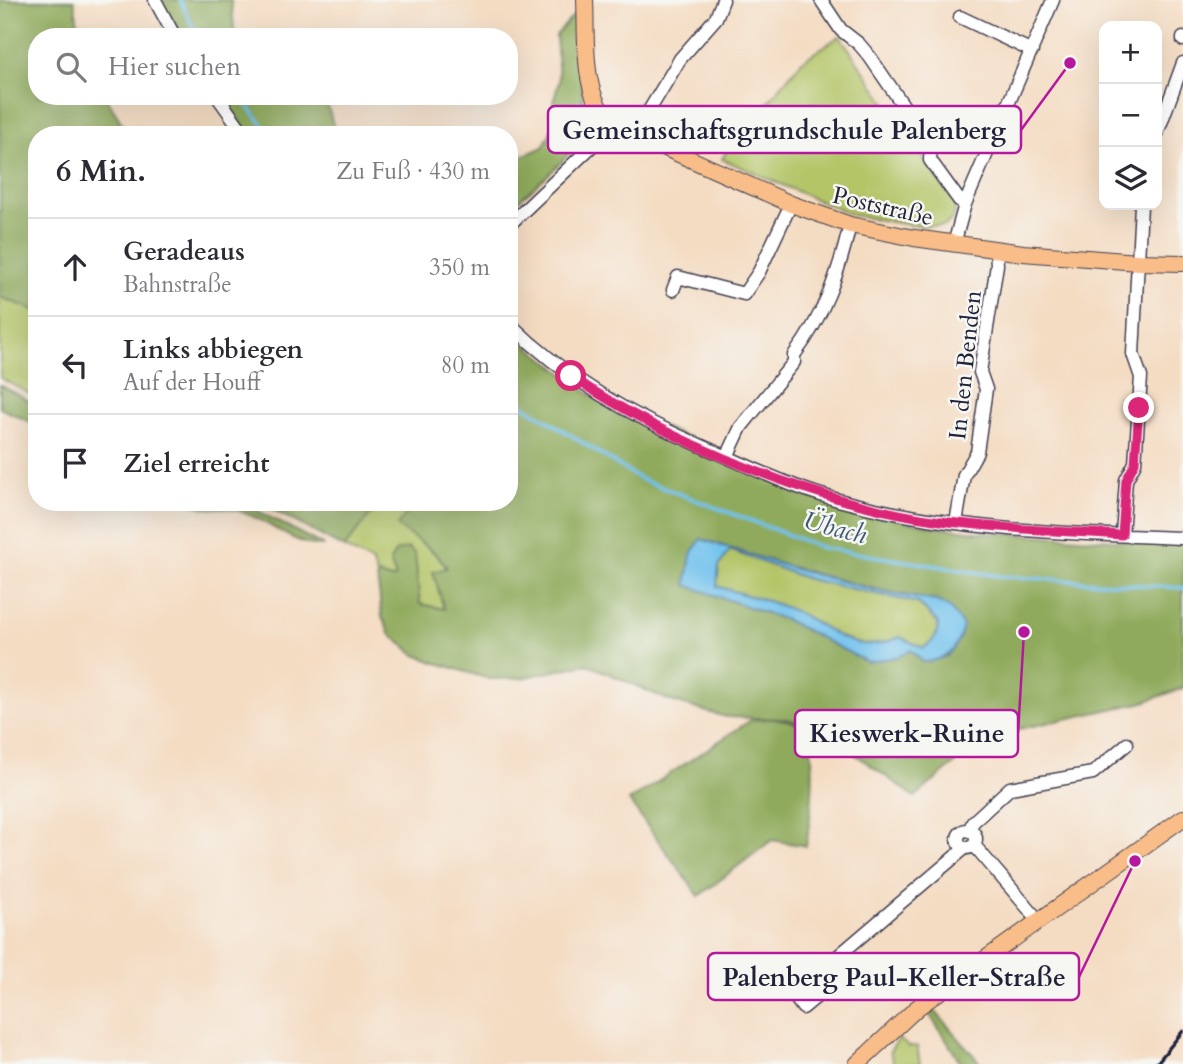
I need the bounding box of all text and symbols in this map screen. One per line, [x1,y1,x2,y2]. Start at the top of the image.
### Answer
map controls [1099,21,1162,210]
button: + [1099,21,1162,84]
search box [28,28,518,105]
icon: search [52,48,90,86]
text: Hier suchen [108,49,241,84]
button: − [1099,84,1162,147]
callout: Gemeinschaftsgrundschule Palenberg [548,106,1021,153]
text: Gemeinschaftsgrundschule Palenberg [562,113,1006,148]
button: layers [1099,147,1162,210]
text: 6 Min. [56,151,146,192]
text: Zu Fuß · 430 m [336,156,490,187]
street label: Poststraße [829,179,937,234]
text: Geradeaus [123,234,245,269]
icon: ahead [56,248,94,286]
text: 350 m [429,252,490,283]
text: Bahnstraße [123,269,232,300]
street label: In den Benden [941,288,990,441]
text: Links abbiegen [123,332,303,367]
icon: left [56,346,94,384]
text: 80 m [441,350,490,381]
route start [555,360,586,391]
text: Auf der Houff [123,367,261,398]
route end [1123,392,1154,423]
icon: arrive [56,444,94,482]
text: Ziel erreicht [123,446,269,481]
water label: Übach [799,503,871,552]
callout: Kieswerk-Ruine [795,710,1018,757]
text: Kieswerk-Ruine [809,716,1005,751]
callout: Palenberg Paul-Keller-Straße [708,953,1079,1000]
text: Palenberg Paul-Keller-Straße [722,960,1066,995]

